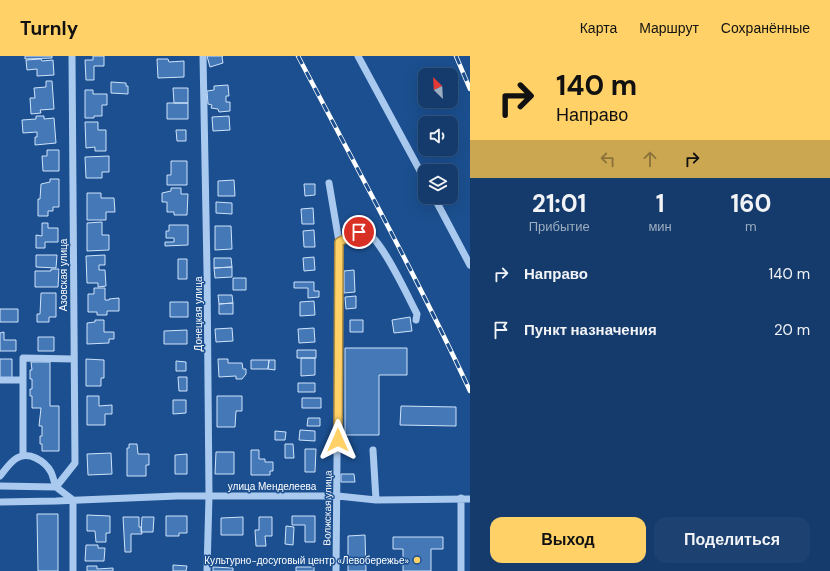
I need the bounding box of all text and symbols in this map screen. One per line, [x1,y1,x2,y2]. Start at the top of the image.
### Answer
text: Turnly [20,16,78,41]
text: Карта [580,19,617,37]
text: Маршрут [639,19,699,37]
text: Сохранённые [721,19,810,37]
text: 140 m [556,67,637,104]
north arrow [418,68,458,108]
map controls [418,68,458,204]
icon: right [490,72,542,124]
text: Направо [556,103,628,127]
button: sound [418,116,458,156]
icon: left [597,148,619,170]
icon: ahead [639,148,661,170]
icon: right [681,148,703,170]
button: layers [418,164,458,204]
text: 21:01 [532,188,586,219]
text: 1 [656,188,664,219]
text: 160 [730,188,771,219]
pin [342,215,376,249]
text: Прибытие [529,218,590,235]
text: мин [648,218,672,235]
text: m [745,218,757,235]
icon: arrive [348,221,370,243]
street label: Азовская улица [57,238,70,311]
icon: right [490,263,512,285]
text: Направо [524,264,588,284]
text: 140 m [769,264,810,284]
street label: Донецкая улица [192,276,205,351]
icon: arrive [490,319,512,341]
text: Пункт назначения [524,320,657,340]
text: 20 m [774,320,810,340]
position arrow [317,419,359,461]
street label: Волжская улица [320,470,335,546]
street label: улица Менделеева [228,480,317,493]
button: Выход [490,517,646,563]
button: Поделиться [654,517,810,563]
place label: Культурно-досуговый центр «Левобережье» [204,554,409,567]
marker: Культурно-досуговый центр «Левобережье» [412,555,422,565]

